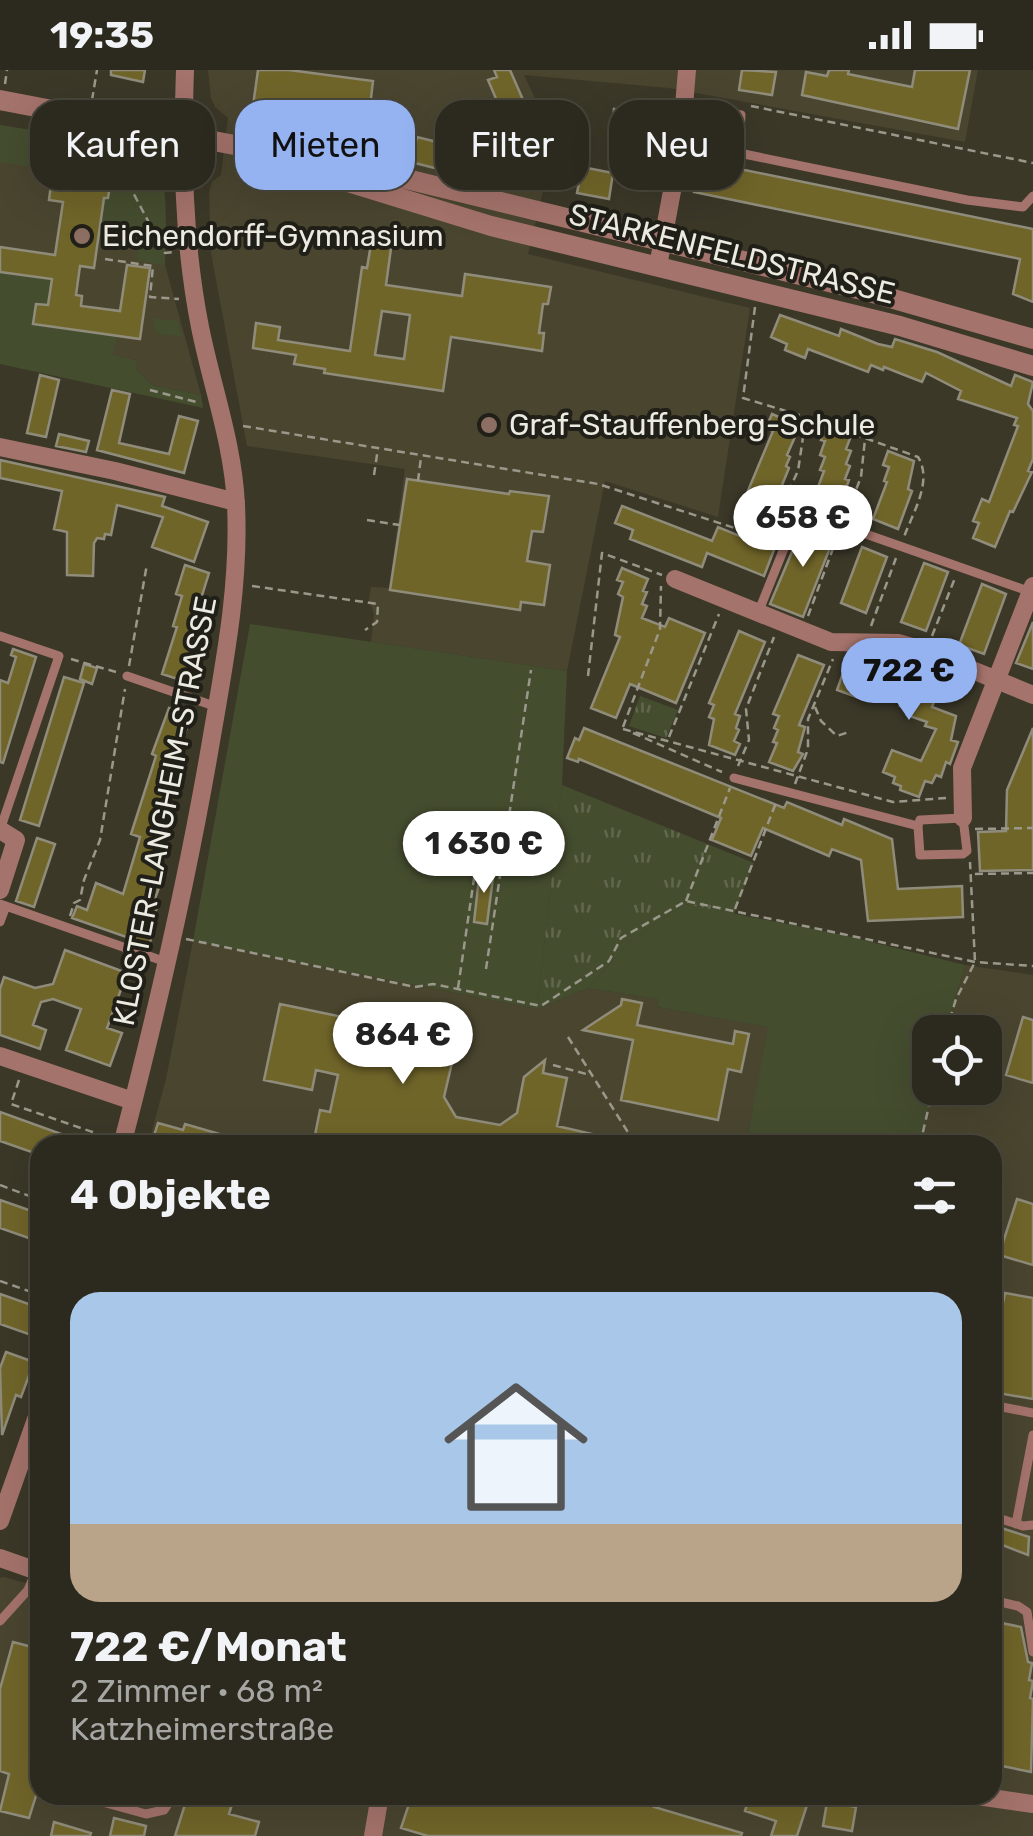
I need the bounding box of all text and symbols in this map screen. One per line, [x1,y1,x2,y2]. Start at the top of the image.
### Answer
text: 19:35 [50,12,154,58]
chip: Kaufen [30,100,215,190]
chip: Mieten [235,100,415,190]
chip: Filter [435,100,589,190]
chip: Neu [609,100,744,190]
street label: STARKENFELDSTRASSE [565,196,899,312]
place label: Eichendorff-Gymnasium [102,218,444,254]
marker: Eichendorff-Gymnasium [71,225,93,247]
place label: Graf-Stauffenberg-Schule [509,407,875,443]
marker: Graf-Stauffenberg-Schule [478,414,500,436]
pin: 658 € [733,485,873,570]
text: 658 € [755,498,851,536]
street label: KLOSTER-LANGHEIM-STRASSE [106,593,224,1029]
pin: 722 € [839,638,979,723]
text: 722 € [863,651,955,689]
pin: 1 630 € [392,811,576,896]
text: 1 630 € [425,824,543,862]
pin: 864 € [333,1002,473,1087]
text: 864 € [355,1015,451,1053]
map controls [912,1015,1002,1105]
button: locate [912,1015,1002,1105]
icon: filters [907,1168,962,1223]
text: 4 Objekte [70,1170,271,1220]
icon: home [426,1357,606,1537]
text: 722 €/Monat [70,1622,347,1672]
text: 2 Zimmer · 68 m² [70,1672,323,1710]
text: Katzheimerstraße [70,1710,334,1748]

